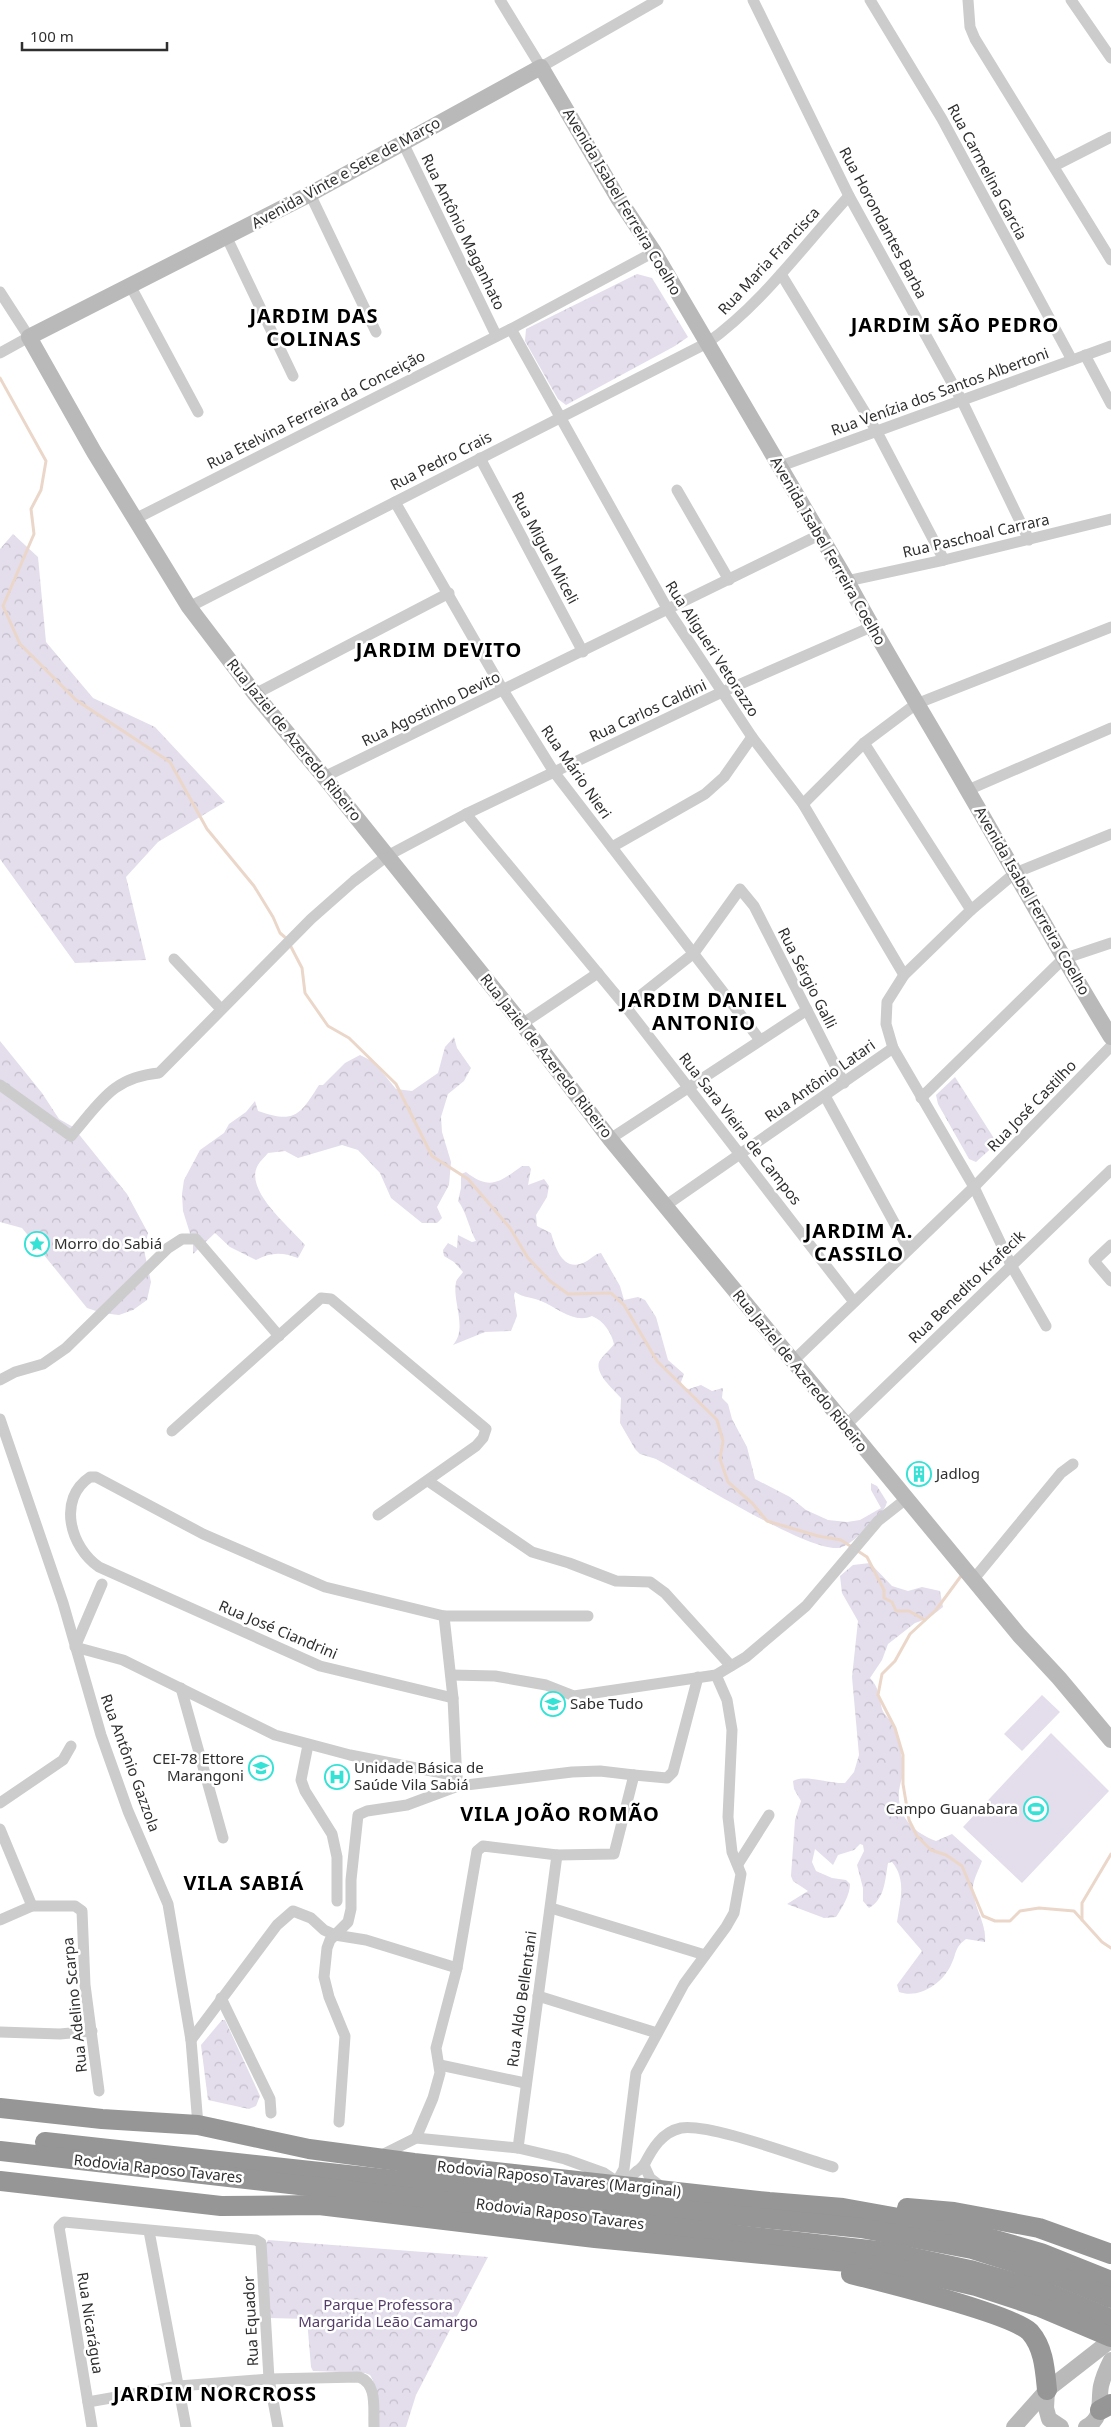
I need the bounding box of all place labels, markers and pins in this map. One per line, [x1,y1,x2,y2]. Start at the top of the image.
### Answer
place icon: Morro do Sabiá [24,1231,50,1257]
place label: Morro do Sabiá [54,1233,162,1253]
building icon: Jadlog [906,1461,932,1487]
place label: Jadlog [934,1463,980,1483]
school or university icon: Sabe Tudo [540,1691,566,1717]
place label: Sabe Tudo [570,1693,643,1713]
place label: CEI-78 Ettore Marangoni [153,1748,244,1785]
school or university icon: CEI-78 Ettore Marangoni [248,1755,274,1781]
place label: Unidade Básica de Saúde Vila Sabiá [354,1757,484,1794]
hospital icon: Unidade Básica de Saúde Vila Sabiá [324,1764,350,1790]
sports icon: Campo Guanabara [1023,1796,1049,1822]
place label: Campo Guanabara [886,1798,1018,1818]

